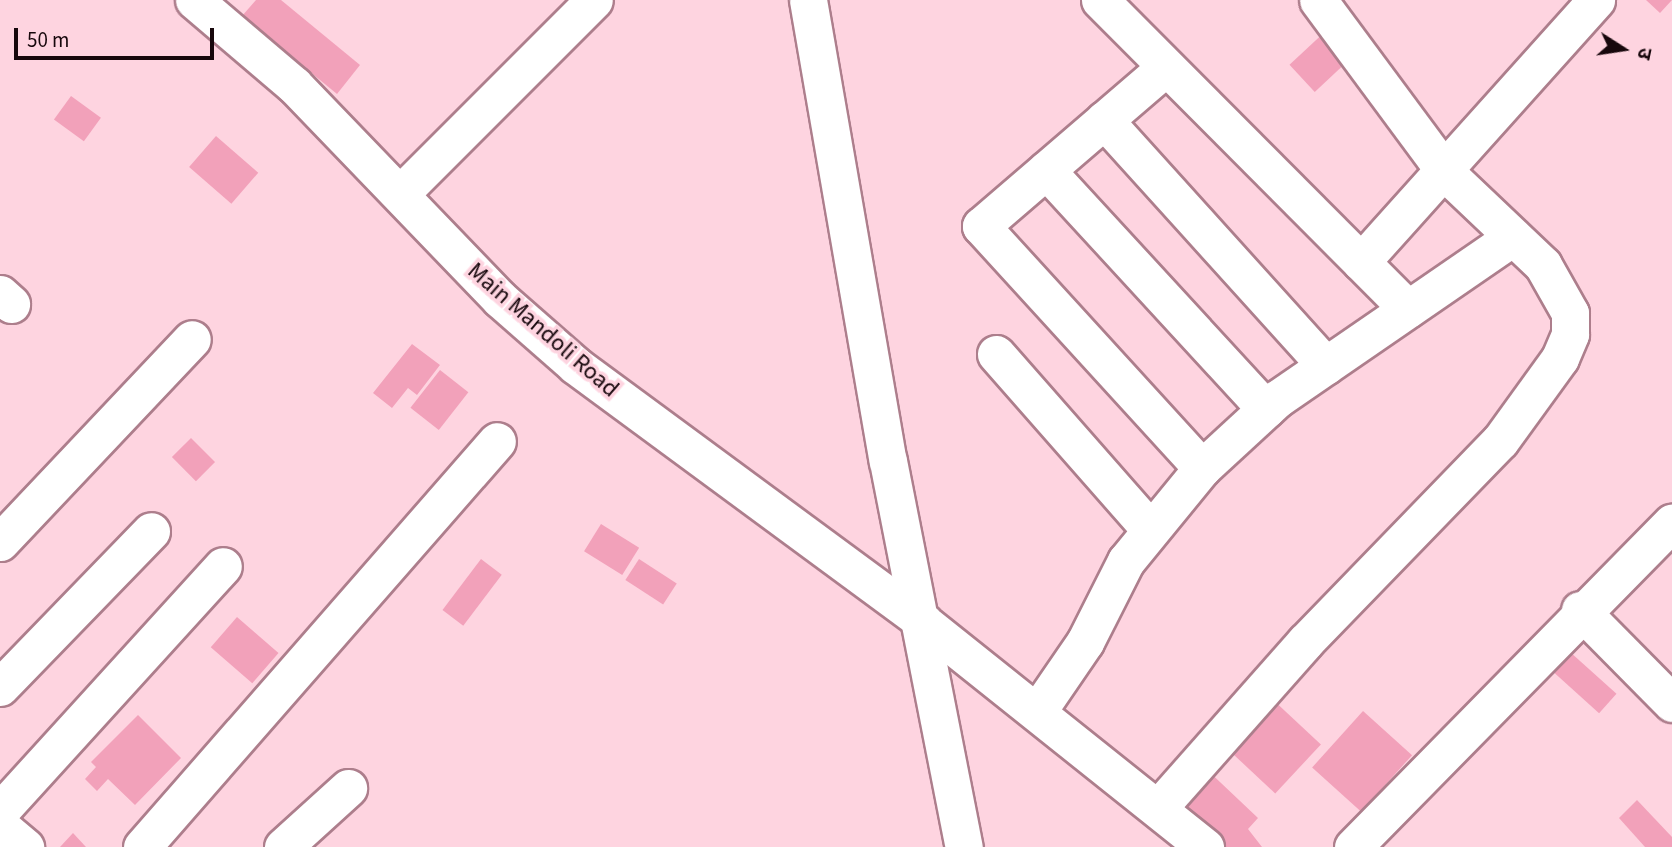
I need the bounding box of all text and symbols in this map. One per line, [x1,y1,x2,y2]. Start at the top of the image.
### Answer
scale bar [18,14,217,58]
north arrow [1588,14,1658,84]
text: 50 m [27,25,69,55]
text: उ [1630,45,1658,62]
street label: Main Mandoli Road [462,257,624,403]

